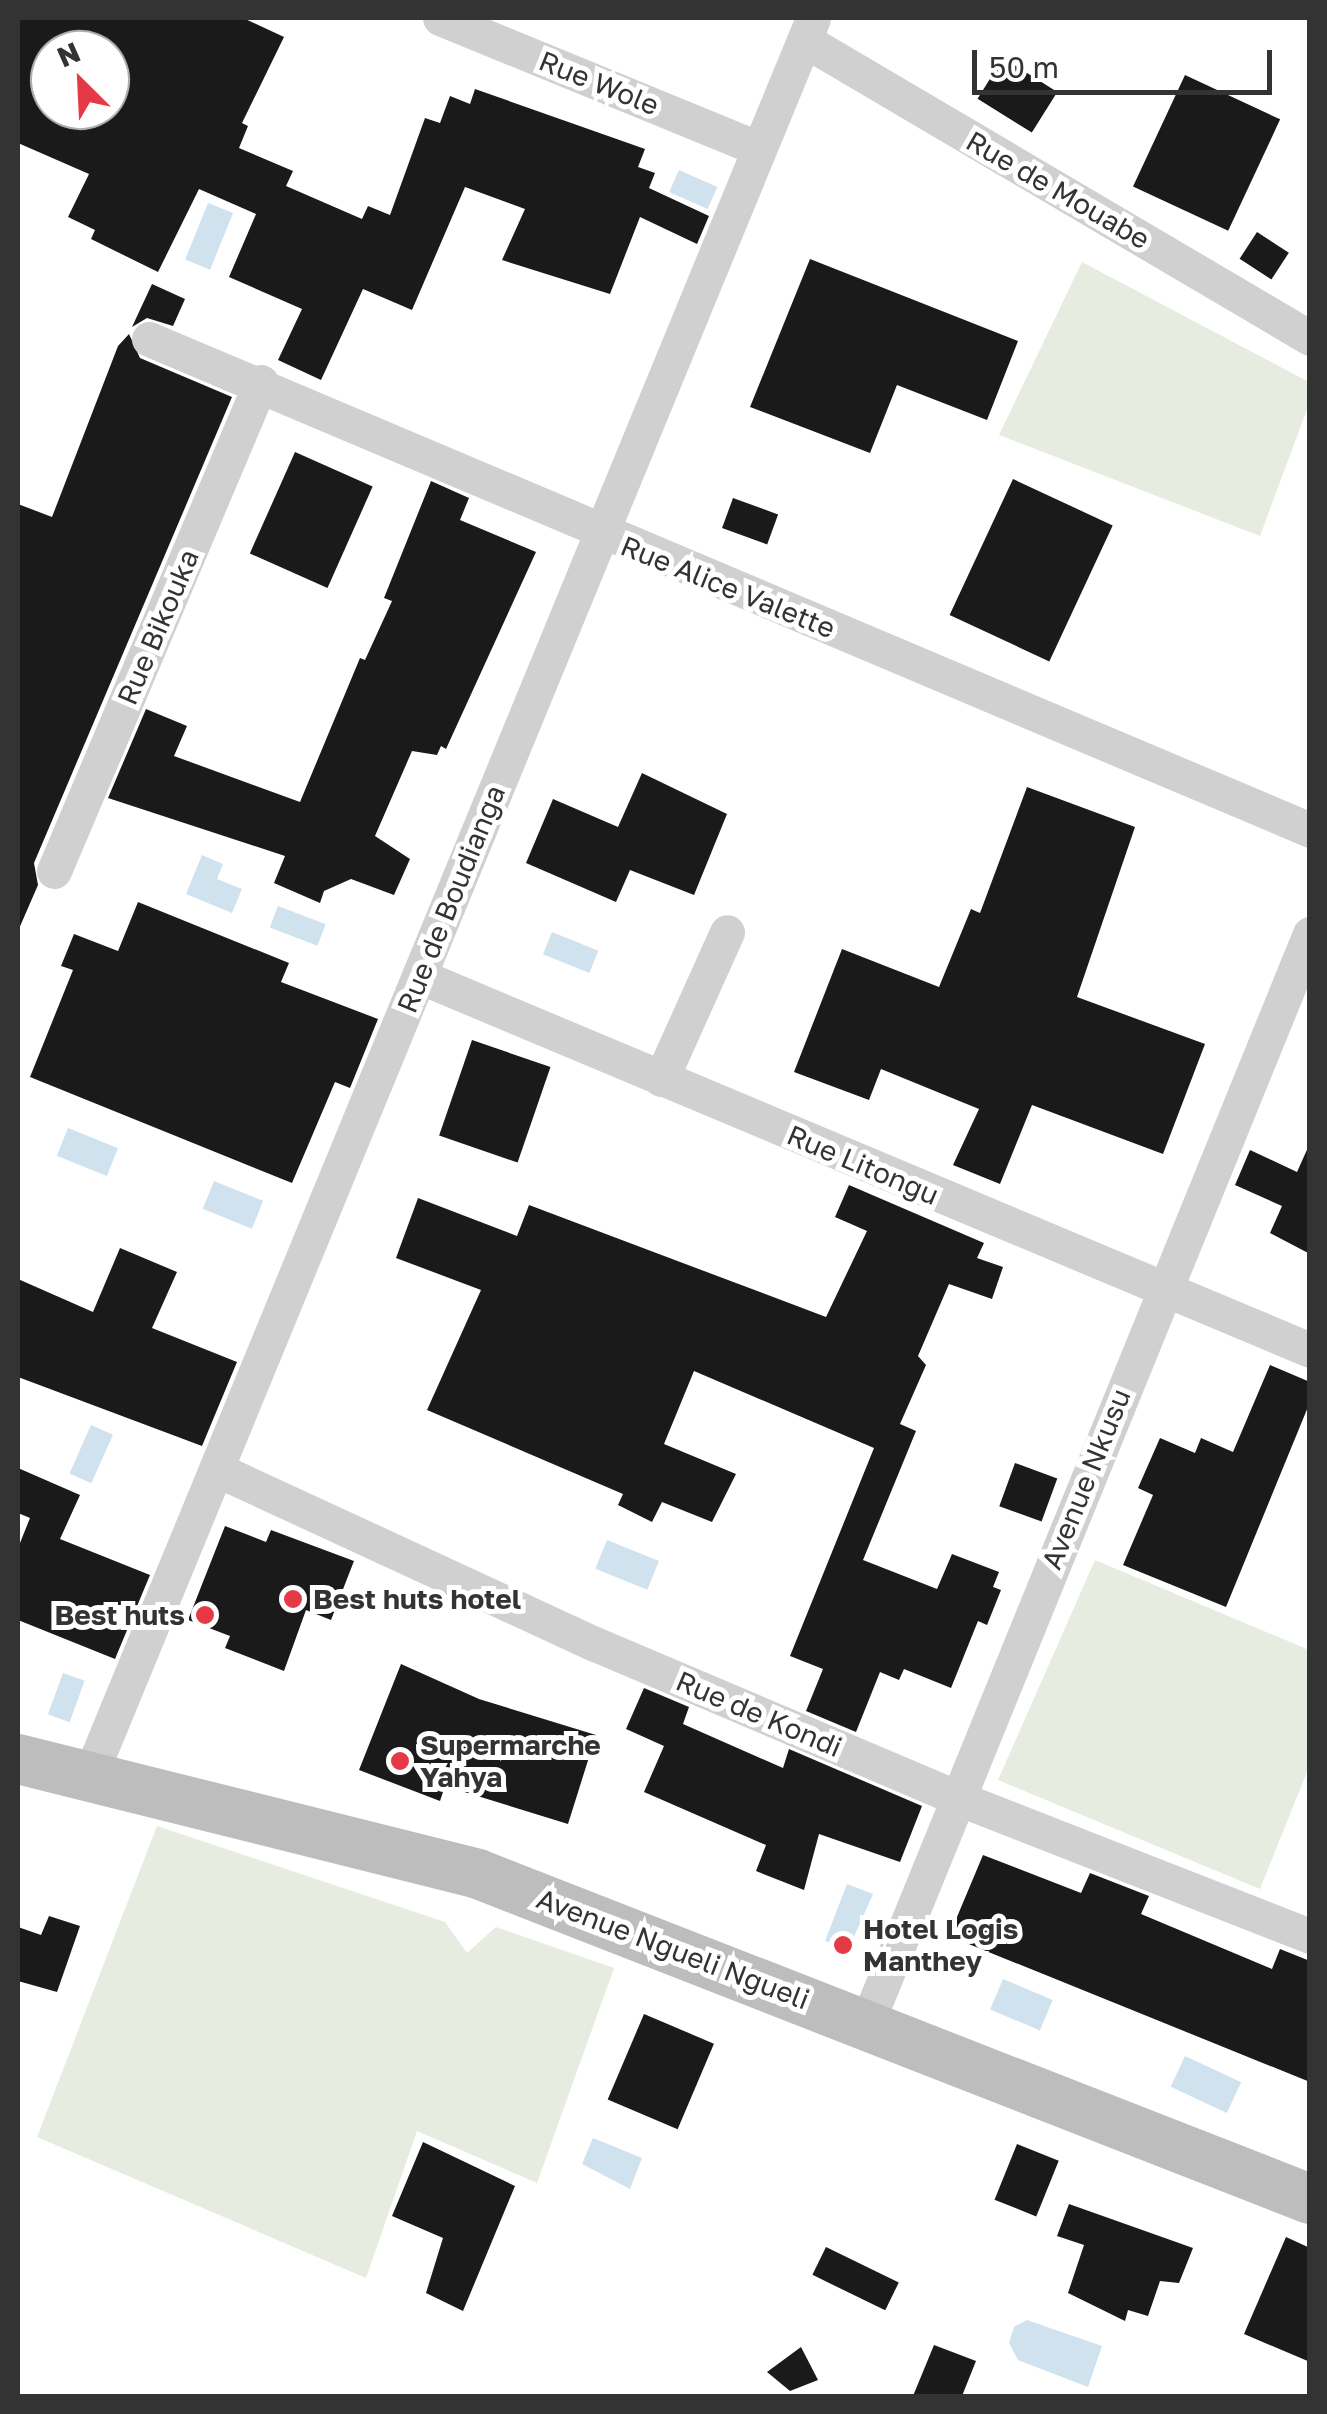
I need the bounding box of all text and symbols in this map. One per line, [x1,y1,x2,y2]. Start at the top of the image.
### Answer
north arrow [30,30,130,130]
scale bar [977,30,1277,92]
text: N [52,35,85,73]
street label: Rue Wole [534,44,664,122]
text: 50 m [989,49,1059,85]
street label: Rue de Mouabe [960,124,1156,256]
street label: Rue Alice Valette [616,529,840,645]
street label: Rue Bikouka [110,544,206,710]
street label: Rue de Boudianga [390,780,512,1018]
street label: Rue Litongu [782,1118,944,1212]
street label: Avenue Nkusu [1035,1384,1137,1574]
place label: Best huts hotel [313,1582,521,1616]
marker: Best huts hotel [282,1588,304,1610]
place label: Best huts [55,1598,185,1632]
marker: Best huts [194,1604,216,1626]
street label: Rue de Kondi [671,1664,847,1764]
place label: Supermarche Yahya [420,1728,601,1794]
marker: Supermarche Yahya [389,1750,411,1772]
street label: Avenue Ngueli Ngueli [532,1882,814,2016]
place label: Hotel Logis Manthey [863,1912,1018,1978]
marker: Hotel Logis Manthey [832,1934,854,1956]

